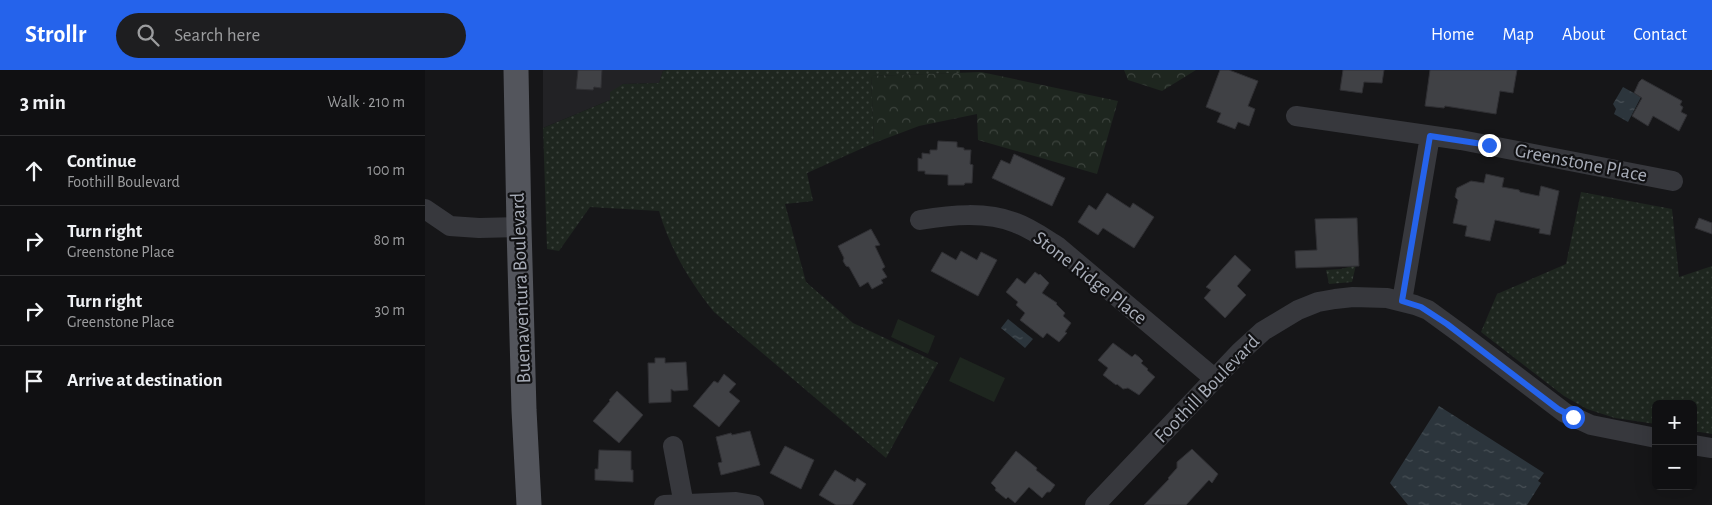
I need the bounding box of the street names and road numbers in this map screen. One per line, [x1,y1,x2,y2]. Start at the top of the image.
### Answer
street label: Greenstone Place [1513,140,1649,186]
street label: Buenaventura Boulevard [508,192,534,384]
street label: Stone Ridge Place [1029,228,1151,328]
street label: Foothill Boulevard [1151,331,1263,447]

